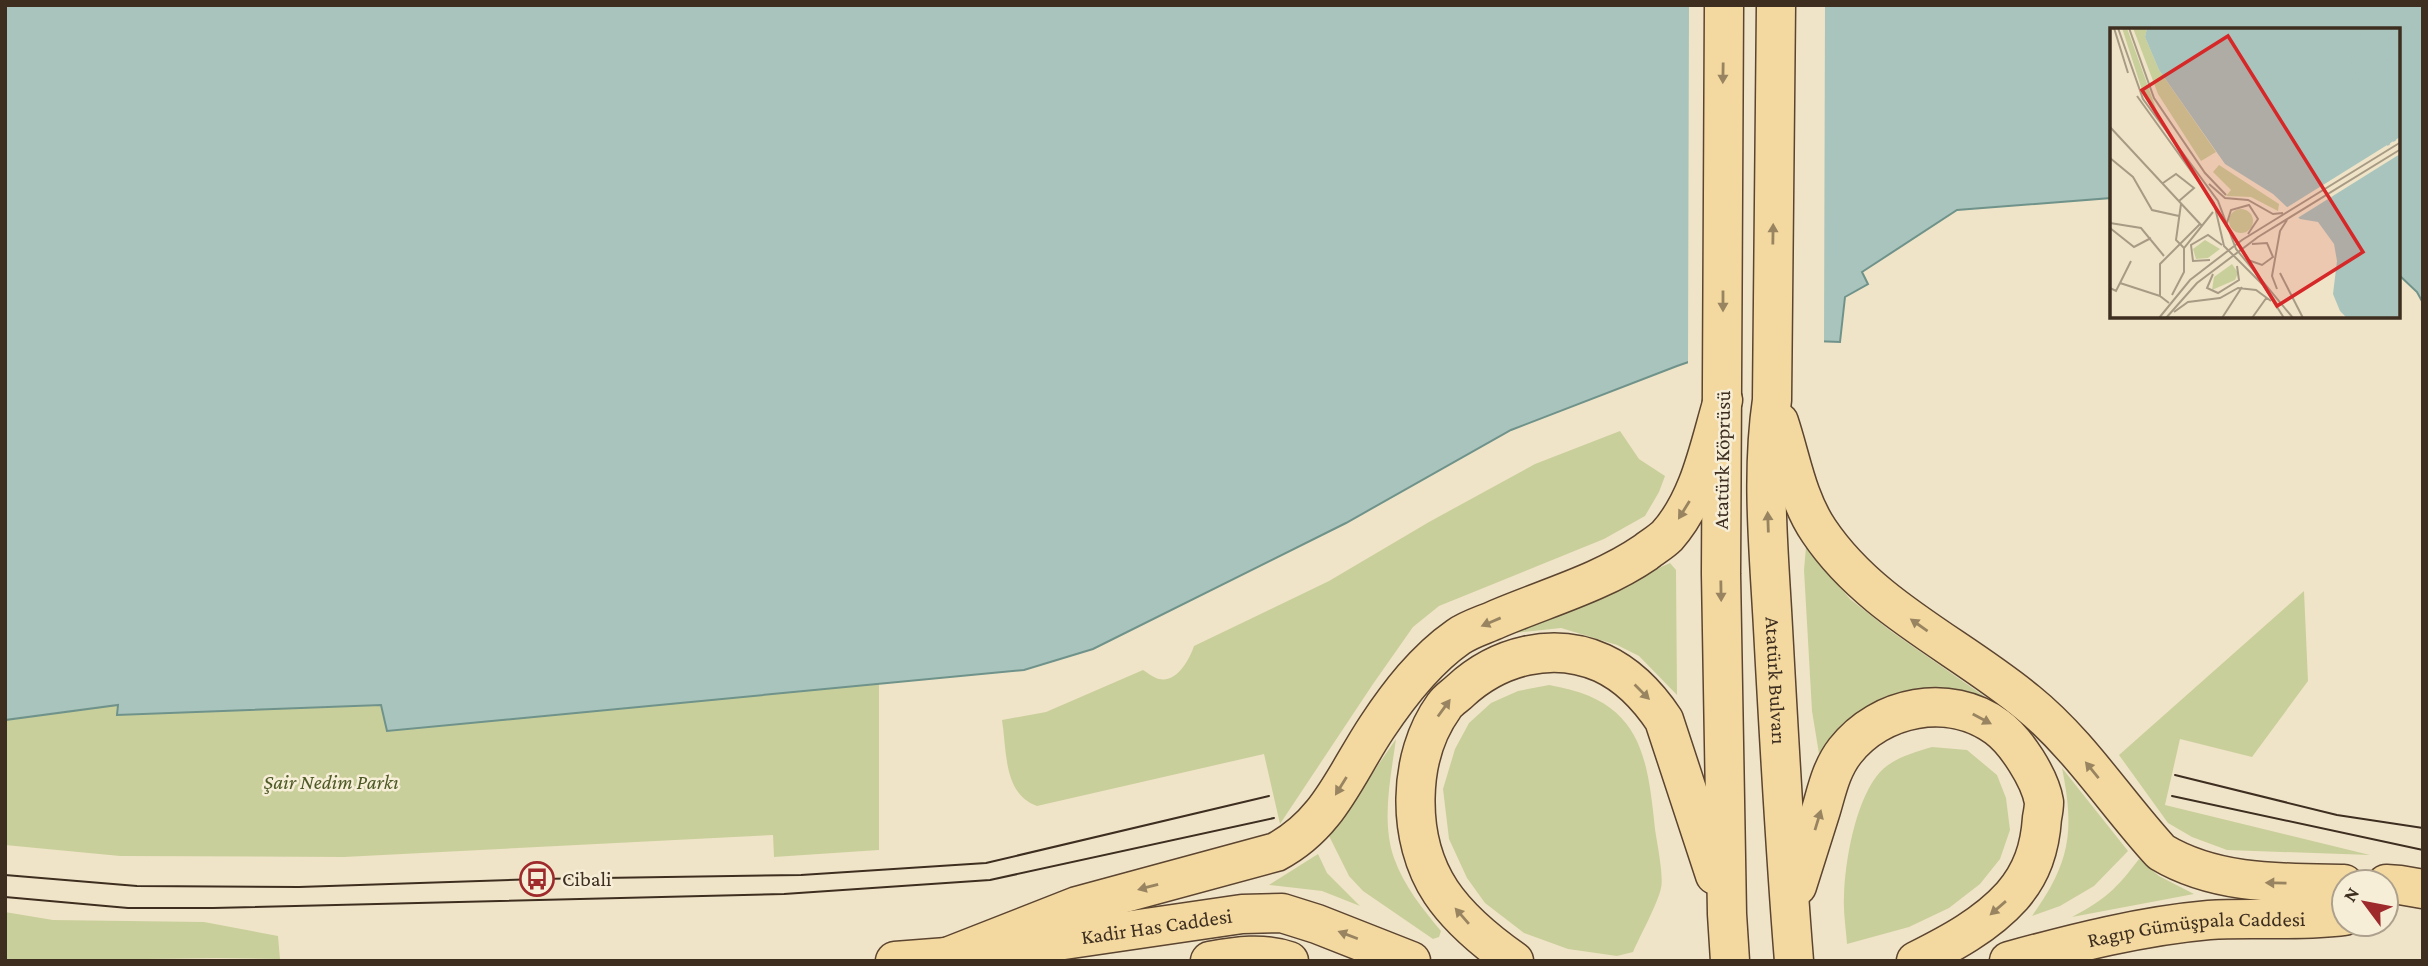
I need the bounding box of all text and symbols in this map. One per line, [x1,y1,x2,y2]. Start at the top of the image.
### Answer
inset map [2110,28,2400,318]
one-way arrow [1717,63,1729,85]
one-way arrow [1767,223,1779,245]
one-way arrow [1717,290,1729,312]
street label: Atatürk Köprüsü [1709,390,1735,530]
one-way arrow [1677,501,1690,520]
one-way arrow [1762,511,1773,533]
one-way arrow [1715,580,1727,602]
one-way arrow [1481,616,1501,628]
street label: Atatürk Bulvarı [1760,616,1791,746]
one-way arrow [1910,618,1928,632]
one-way arrow [1633,684,1650,700]
one-way arrow [1437,699,1451,717]
one-way arrow [1972,713,1992,724]
one-way arrow [2084,762,2099,780]
park label: Şair Nedim Parkı [263,770,399,794]
one-way arrow [1335,776,1348,796]
one-way arrow [1813,809,1823,830]
bus stop icon: Cibali [518,860,556,898]
place label: Cibali [562,867,612,891]
north arrow [2330,868,2400,938]
one-way arrow [2265,877,2287,889]
one-way arrow [1137,882,1159,893]
text: N [2339,883,2363,905]
one-way arrow [1989,900,2007,916]
street label: Kadir Has Caddesi [1079,904,1234,949]
one-way arrow [1454,907,1470,925]
street label: Ragıp Gümüşpala Caddesi [2085,907,2306,952]
one-way arrow [1338,930,1359,941]

